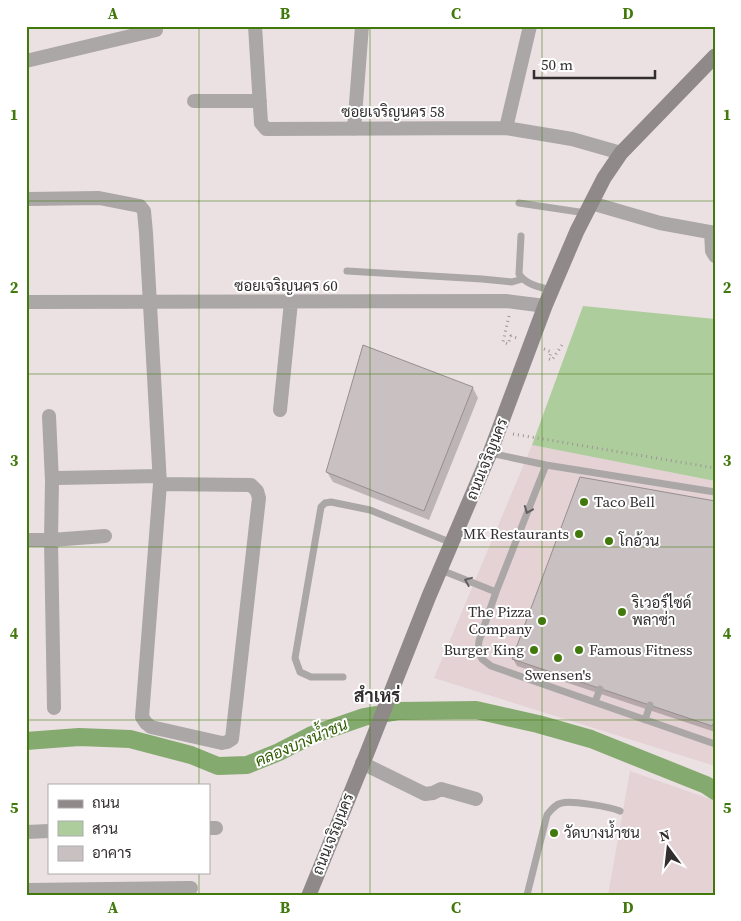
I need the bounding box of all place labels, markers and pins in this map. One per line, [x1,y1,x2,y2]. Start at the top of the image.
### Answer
place label: Taco Bell [594,491,656,512]
marker: Taco Bell [578,496,590,508]
place label: MK Restaurants [463,523,569,544]
marker: MK Restaurants [573,528,585,540]
place label: โกอ้วน [618,530,659,551]
marker: โกอ้วน [603,535,615,547]
place label: ริเวอร์ไซด์ พลาซ่า [631,592,692,630]
place label: The Pizza Company [468,601,532,639]
marker: ริเวอร์ไซด์ พลาซ่า [616,606,628,618]
marker: The Pizza Company [536,615,548,627]
place label: Burger King [443,639,524,660]
place label: Famous Fitness [589,639,693,660]
marker: Burger King [528,644,540,656]
marker: Famous Fitness [573,644,585,656]
marker: Swensen's [552,652,564,664]
place label: Swensen's [525,664,591,685]
place label: วัดบางน้ำชน [564,820,640,843]
marker: วัดบางน้ำชน [548,827,560,839]

